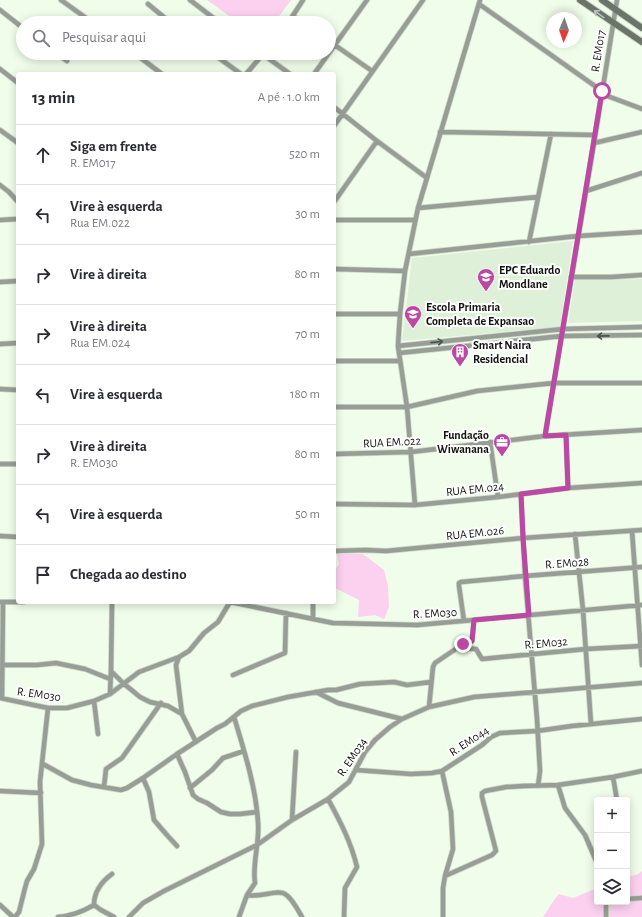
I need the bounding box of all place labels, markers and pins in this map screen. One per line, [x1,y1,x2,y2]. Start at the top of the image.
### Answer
place label: EPC Eduardo Mondlane [499,264,560,290]
school or university icon: EPC Eduardo Mondlane [476,267,496,292]
place label: Escola Primaria Completa de Expansao [426,301,534,327]
school or university icon: Escola Primaria Completa de Expansao [403,304,423,329]
place label: Smart Naira Residencial [473,339,531,365]
building icon: Smart Naira Residencial [450,342,470,367]
place label: Fundação Wiwanana [437,429,489,455]
office icon: Fundação Wiwanana [492,432,512,457]

